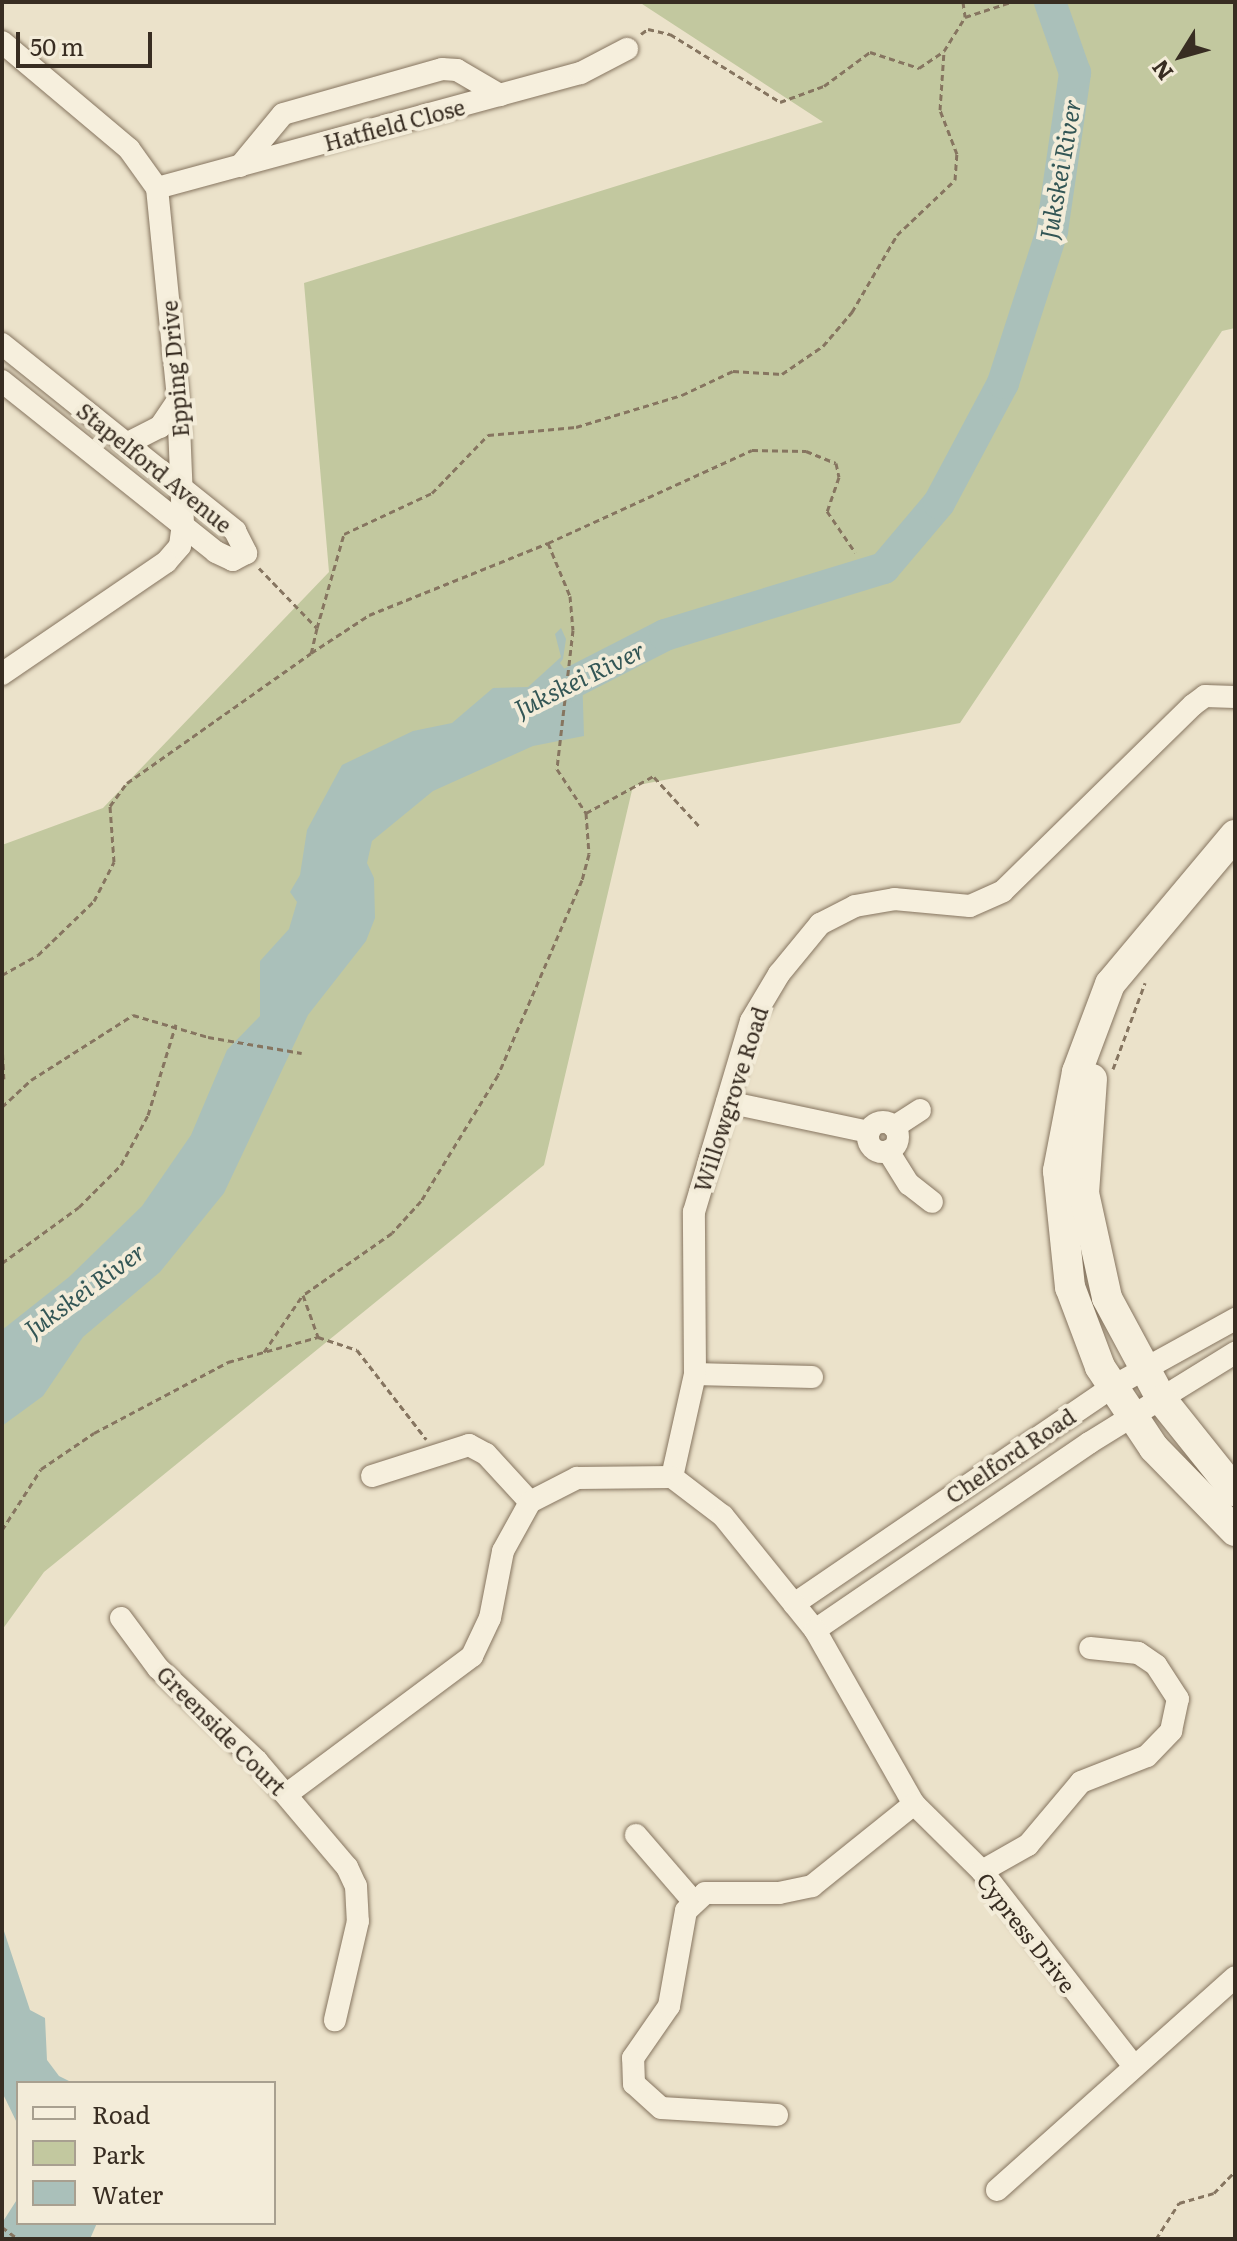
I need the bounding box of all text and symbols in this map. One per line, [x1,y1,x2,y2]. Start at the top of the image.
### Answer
scale bar [20,16,156,66]
north arrow [1141,16,1221,96]
text: 50 m [30,28,84,63]
text: N [1143,53,1180,88]
street label: Hatfield Close [321,92,467,156]
water label: Jukskei River [1033,97,1085,241]
street label: Epping Drive [155,299,193,439]
street label: Stapelford Avenue [72,396,238,538]
water label: Jukskei River [509,634,649,722]
street label: Willowgrove Road [688,1003,772,1195]
water label: Jukskei River [18,1236,150,1342]
street label: Chelford Road [940,1402,1080,1508]
street label: Greenside Court [152,1660,292,1800]
street label: Cypress Drive [972,1867,1082,1997]
legend [16,2081,276,2225]
text: Road [92,2096,150,2131]
text: Park [92,2136,145,2171]
text: Water [92,2176,163,2211]

